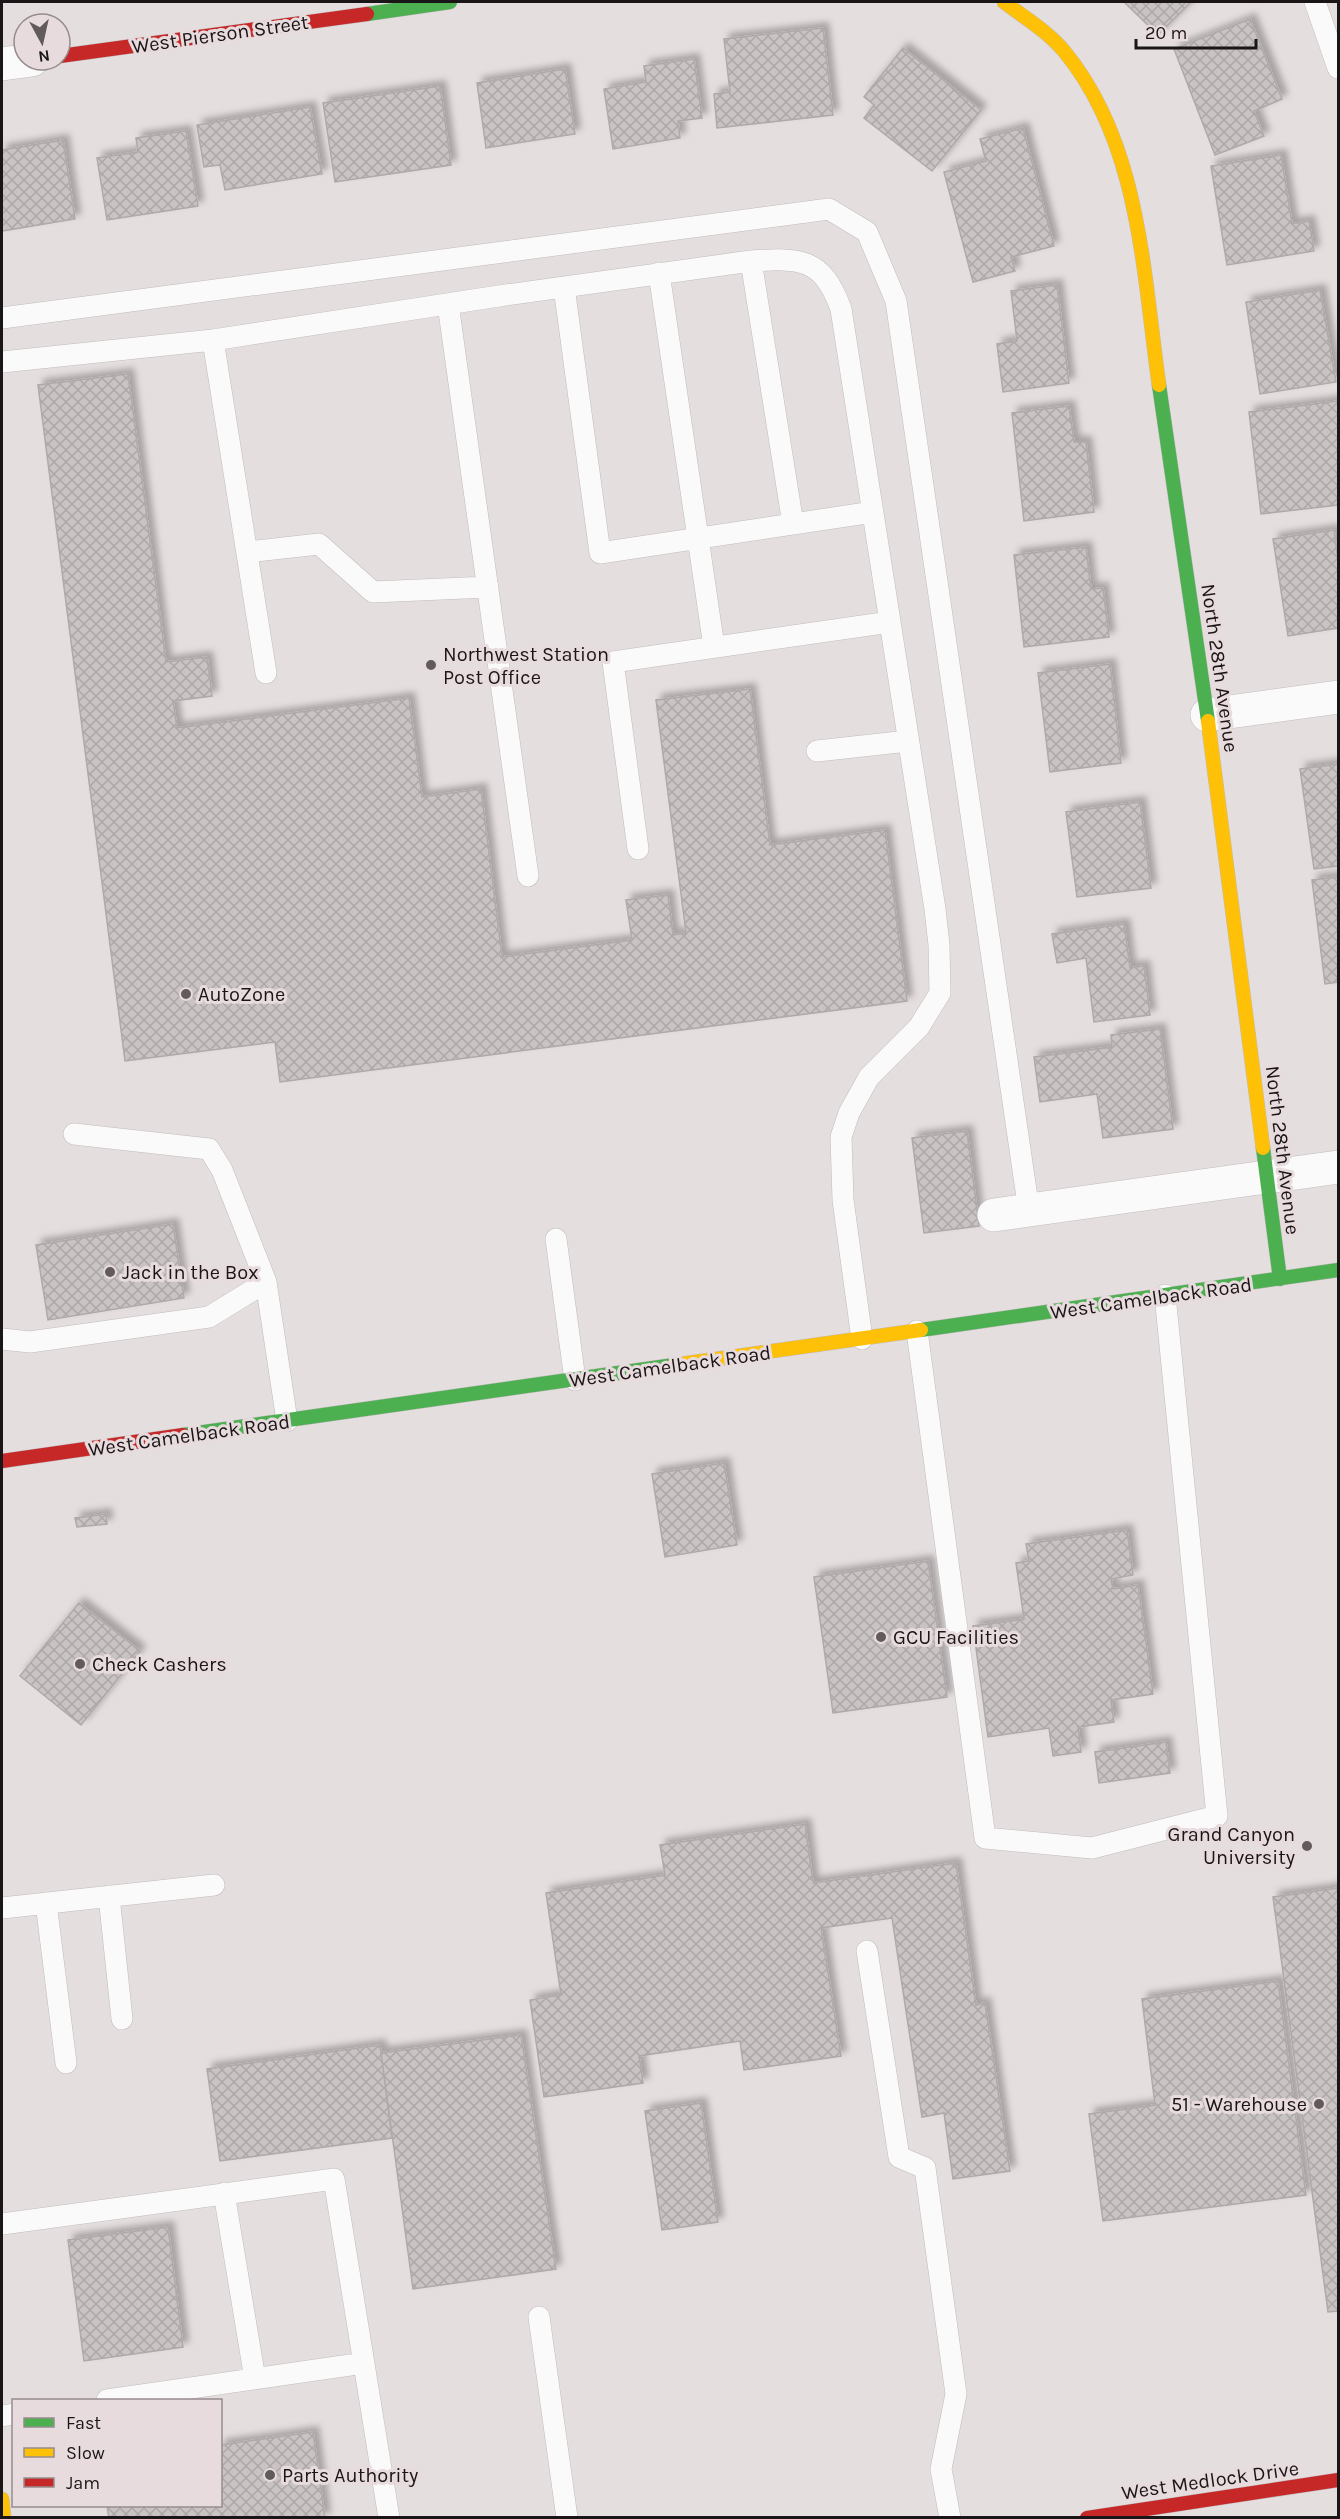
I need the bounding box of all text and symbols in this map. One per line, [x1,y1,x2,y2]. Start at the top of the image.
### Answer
street label: West Pierson Street [130,11,310,58]
north arrow [12,12,72,72]
scale bar [1136,12,1256,50]
text: 20 m [1145,22,1187,44]
text: N [37,46,51,67]
street label: North 28th Avenue [1196,582,1243,754]
place label: Northwest Station Post Office [443,643,609,689]
marker: Northwest Station Post Office [424,658,438,672]
place label: AutoZone [198,983,285,1006]
marker: AutoZone [179,987,193,1001]
street label: North 28th Avenue [1261,1064,1304,1236]
place label: Jack in the Box [122,1261,258,1284]
marker: Jack in the Box [103,1265,117,1279]
street label: West Camelback Road [1049,1273,1253,1324]
street label: West Camelback Road [568,1341,772,1392]
street label: West Camelback Road [87,1410,291,1461]
place label: GCU Facilities [893,1626,1019,1649]
marker: GCU Facilities [874,1630,888,1644]
place label: Check Cashers [92,1653,227,1676]
marker: Check Cashers [73,1657,87,1671]
place label: Grand Canyon University [1168,1823,1295,1869]
marker: Grand Canyon University [1300,1839,1314,1853]
place label: 51 - Warehouse [1171,2093,1307,2116]
marker: 51 - Warehouse [1312,2097,1326,2111]
legend [12,2399,222,2507]
text: Fast [66,2412,101,2434]
text: Slow [66,2442,105,2464]
street label: West Medlock Drive [1120,2457,1300,2504]
place label: Parts Authority [282,2464,418,2487]
marker: Parts Authority [263,2468,277,2482]
text: Jam [66,2472,100,2494]

